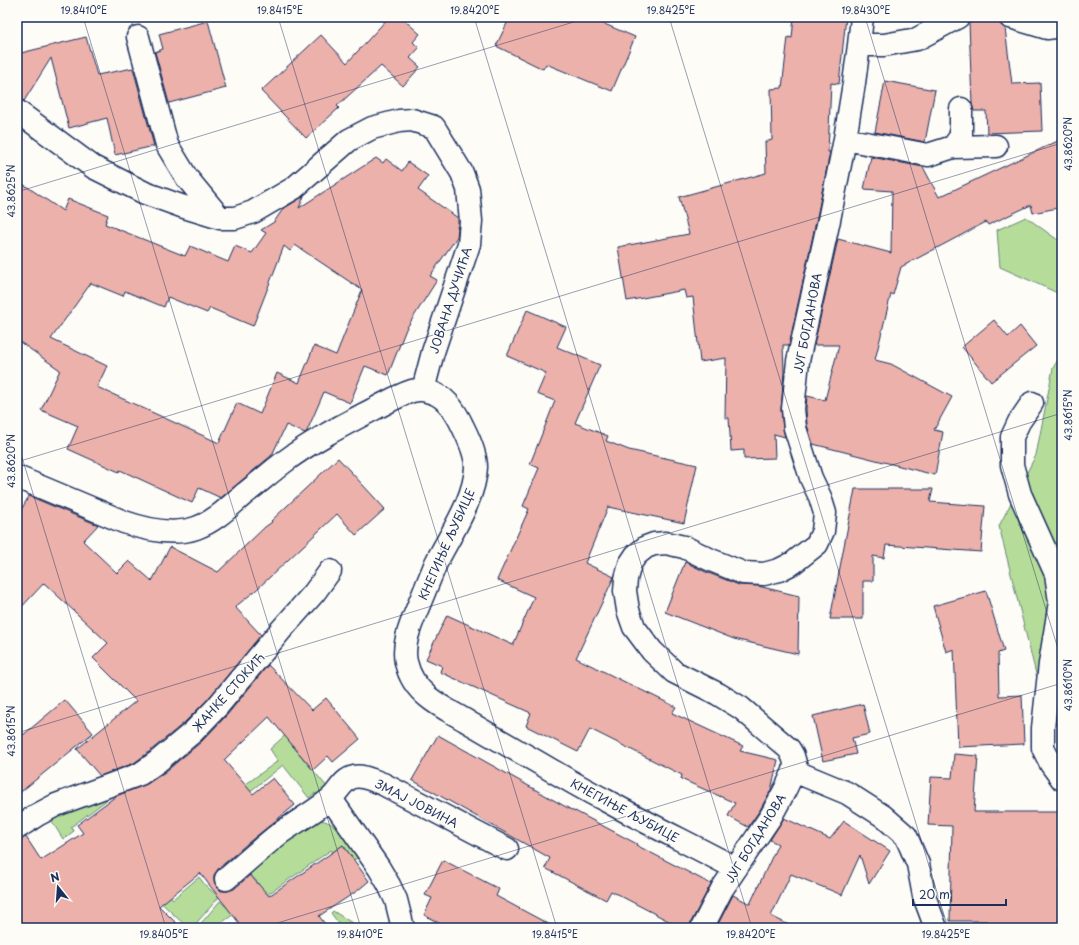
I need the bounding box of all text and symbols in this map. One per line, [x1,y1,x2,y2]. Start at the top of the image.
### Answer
text: 19.8410°E [61,2,107,17]
text: 19.8415°E [257,2,303,17]
text: 19.8420°E [450,2,500,17]
text: 19.8425°E [647,2,695,17]
text: 19.8430°E [841,2,891,17]
text: 43.8620°N [1060,117,1075,171]
text: 43.8625°N [3,164,18,218]
street label: ЈОВАНА ДУЧИЋА [424,244,476,356]
street label: ЈУГ БОГДАНОВА [788,271,826,375]
text: 43.8615°N [1060,389,1075,441]
text: 43.8620°N [3,434,18,488]
street label: КНЕГИЊЕ ЉУБИЦЕ [413,485,479,603]
street label: ЖАНКЕ СТОКИЋ [188,648,268,736]
text: 43.8610°N [1060,659,1075,711]
text: 43.8615°N [3,705,18,757]
street label: ЗМАЈ ЈОВИНА [372,774,462,832]
street label: КНЕГИЊЕ ЉУБИЦЕ [567,774,683,846]
street label: ЈУГ БОГДАНОВА [720,790,790,886]
north arrow [38,867,78,907]
text: N [48,867,62,886]
scale bar [913,881,1006,907]
text: 20 m [919,885,950,903]
text: 19.8405°E [140,926,188,941]
text: 19.8410°E [337,926,383,941]
text: 19.8415°E [532,926,578,941]
text: 19.8420°E [726,926,776,941]
text: 19.8425°E [922,926,970,941]

